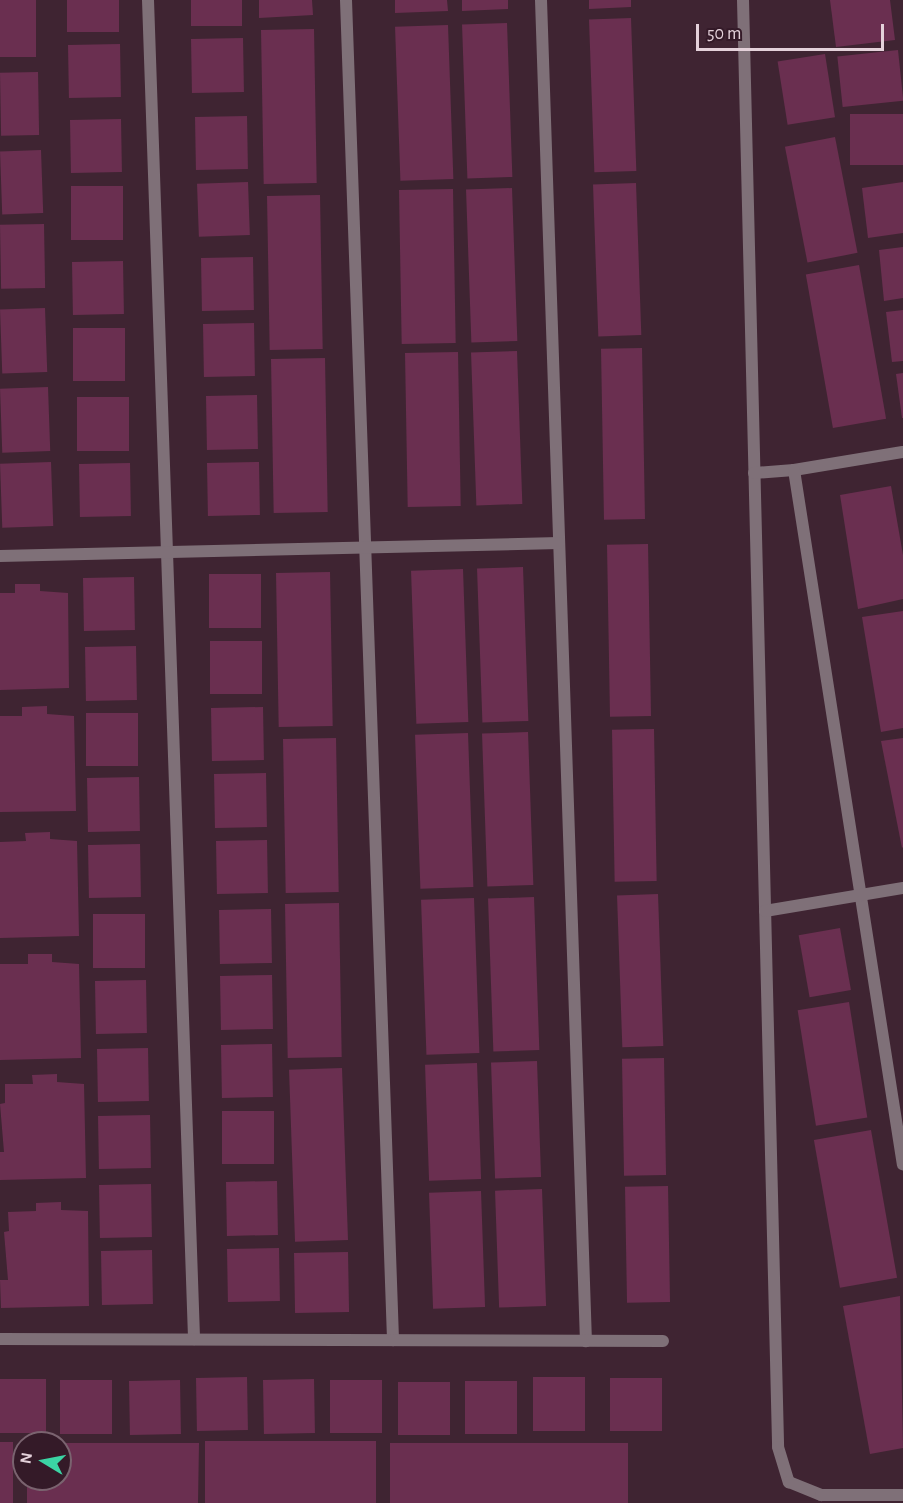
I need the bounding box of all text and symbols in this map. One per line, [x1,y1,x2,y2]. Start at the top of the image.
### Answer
scale bar [699,12,886,50]
text: 50 m [707,25,741,43]
north arrow [12,1431,72,1491]
text: N [17,1451,35,1465]

